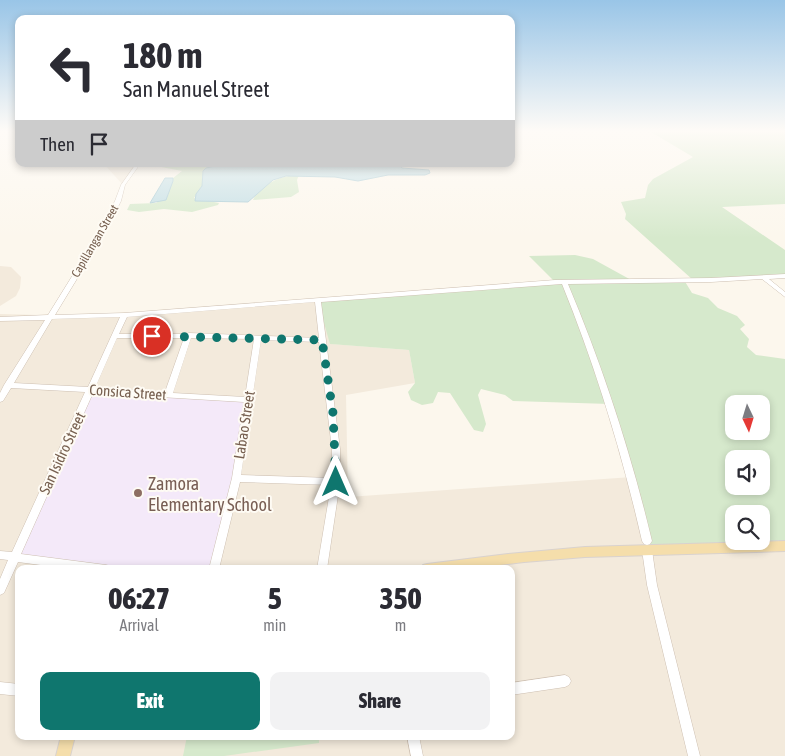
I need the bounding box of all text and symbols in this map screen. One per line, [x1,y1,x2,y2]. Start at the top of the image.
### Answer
icon: left [40,35,105,100]
text: 180 m [123,35,202,75]
text: San Manuel Street [123,76,270,102]
icon: arrive [85,130,113,158]
text: Then [40,133,75,155]
street label: Capillangan Street [69,202,122,280]
pin [131,315,173,357]
icon: arrive [138,322,166,350]
street label: Consica Street [89,381,167,403]
street label: Labao Street [230,390,258,460]
north arrow [725,395,770,440]
map controls [725,395,770,550]
street label: San Isidro Street [36,409,88,497]
button: sound [725,450,770,495]
position arrow [309,455,361,507]
place label: Zamora Elementary School [148,473,272,515]
marker: Zamora Elementary School [132,487,144,499]
button: search [725,505,770,550]
text: 06:27 [108,581,170,615]
text: 5 [268,581,282,615]
text: 350 [379,581,422,615]
text: Arrival [120,616,159,634]
text: min [263,616,286,634]
text: m [395,616,406,634]
button: Exit [40,672,260,730]
button: Share [270,672,490,730]

